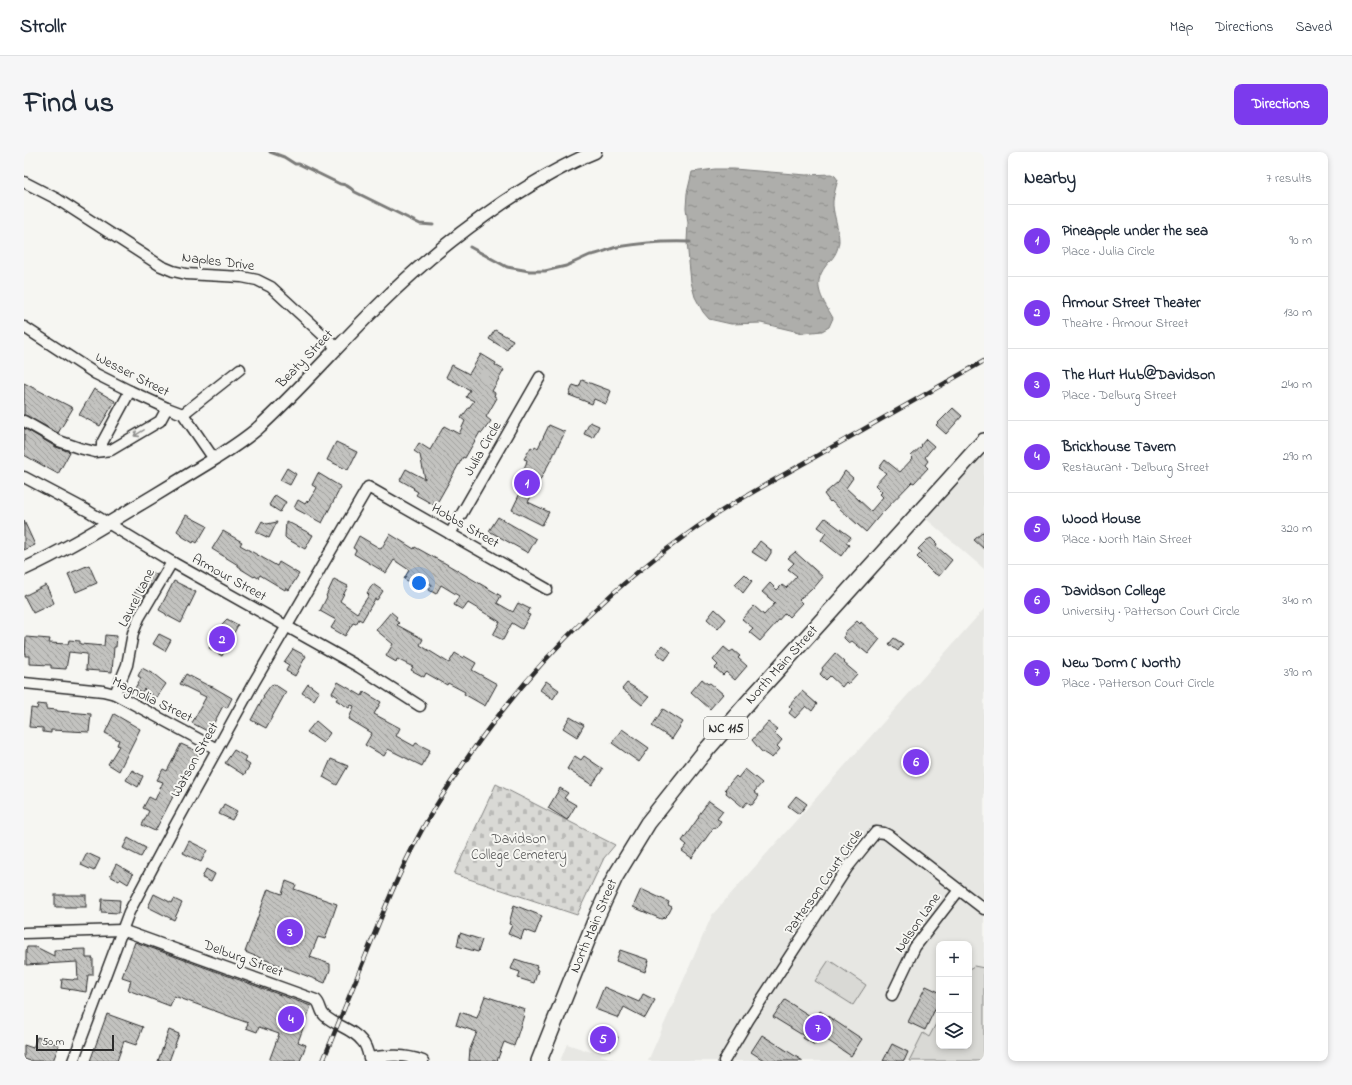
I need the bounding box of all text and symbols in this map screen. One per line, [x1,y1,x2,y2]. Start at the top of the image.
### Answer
text: Strollr [20,14,66,41]
text: Map [1170,17,1193,38]
text: Directions [1215,17,1273,38]
text: Saved [1295,17,1332,38]
text: Find us [24,84,114,125]
button: Directions [1234,84,1328,125]
text: Nearby [1024,166,1076,191]
text: 7 results [1266,169,1312,188]
text: Pineapple under the sea [1062,220,1208,242]
text: 1 [1035,231,1039,250]
text: 90 m [1289,231,1312,250]
text: Place · Julia Circle [1062,242,1155,261]
street label: Naples Drive [181,247,256,277]
text: Armour Street Theater [1062,292,1201,314]
text: 2 [1034,303,1040,322]
text: 130 m [1284,303,1312,322]
text: Theatre · Armour Street [1062,314,1188,333]
street label: Beaty Street [271,325,339,395]
street label: Wesser Street [91,347,173,403]
text: The Hurt Hub@Davidson [1062,364,1215,386]
text: 3 [1034,375,1040,394]
text: 240 m [1281,375,1312,394]
text: Place · Delburg Street [1062,386,1177,405]
street label: Julia Circle [459,417,507,480]
one-way arrow [133,430,145,438]
text: Brickhouse Tavern [1062,436,1176,458]
text: 4 [1034,447,1040,466]
text: 290 m [1283,447,1312,466]
text: Restaurant · Delburg Street [1062,458,1209,477]
pin: 1 [514,468,540,498]
street label: Hobbs Street [427,498,503,554]
text: Wood House [1062,508,1141,530]
text: 5 [1033,519,1041,538]
text: 320 m [1281,519,1312,538]
text: Place · North Main Street [1062,530,1192,549]
street label: Armour Street [188,549,270,607]
street label: Laurel Lane [113,564,161,631]
your location [409,573,429,593]
text: Davidson College [1062,580,1165,602]
text: 6 [1034,591,1040,610]
text: 340 m [1282,591,1312,610]
text: University · Patterson Court Circle [1062,602,1240,621]
street label: North Main Street [741,621,824,709]
pin: 2 [209,624,235,654]
text: New Dorm ( North) [1062,652,1181,674]
text: 7 [1034,663,1040,682]
text: 390 m [1284,663,1312,682]
street label: Magnolia Street [108,671,196,730]
text: Place · Patterson Court Circle [1062,674,1214,693]
road number: NC 115 [704,717,748,739]
street label: Watson Street [166,718,224,801]
pin: 6 [903,747,929,777]
street label: Patterson Court Circle [780,824,869,939]
park label: Davidson College Cemetery [471,829,567,867]
street label: North Main Street [565,876,623,976]
street label: Nelson Lane [890,888,947,957]
pin: 3 [277,917,303,947]
street label: Delburg Street [199,934,286,984]
map controls [936,941,972,1049]
button: + [936,941,972,977]
button: − [936,977,972,1013]
pin: 4 [278,1004,304,1034]
pin: 7 [805,1013,831,1043]
button: layers [936,1013,972,1049]
pin: 5 [590,1024,616,1054]
scale bar [36,1033,114,1052]
text: 50 m [42,1034,64,1050]

